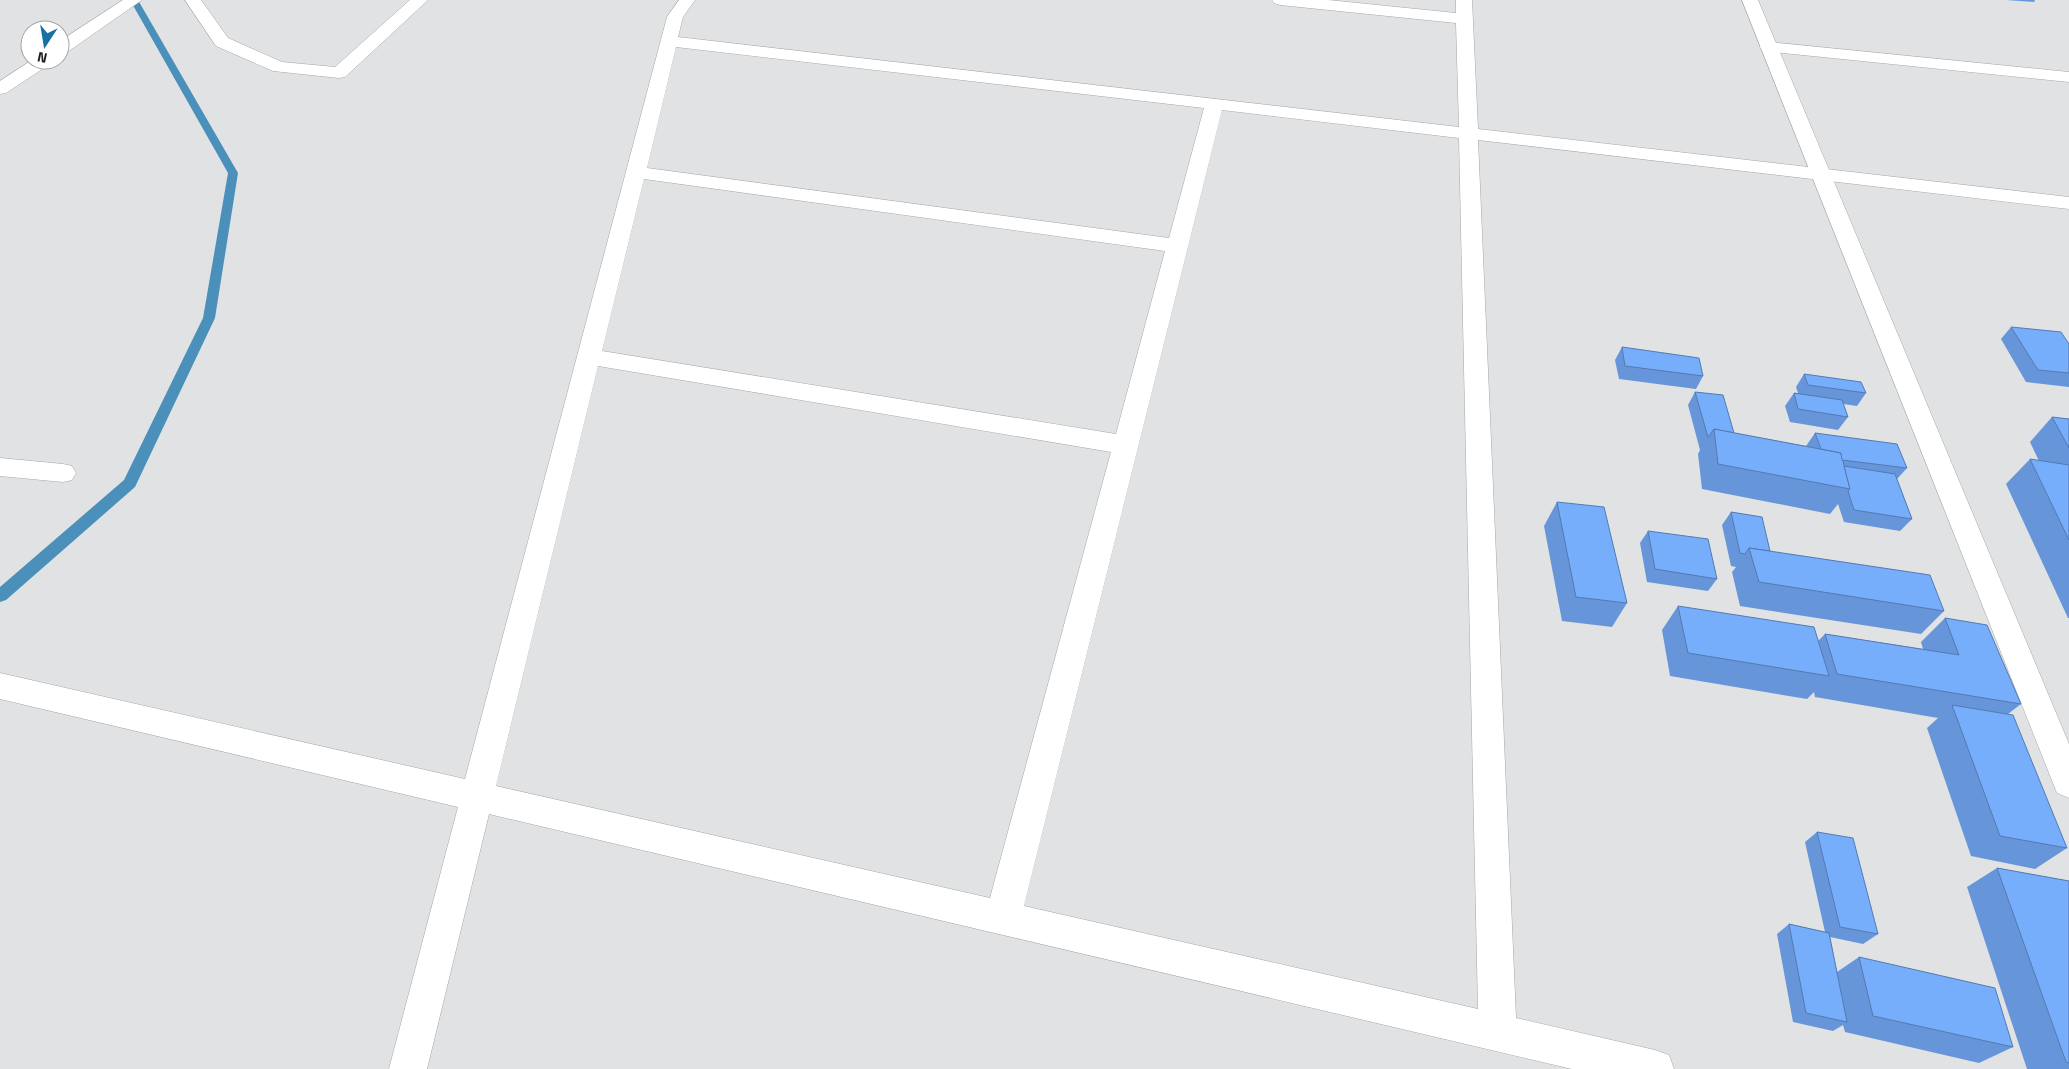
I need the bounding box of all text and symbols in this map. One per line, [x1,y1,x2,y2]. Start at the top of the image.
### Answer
north arrow [20,20,70,70]
text: N [35,47,49,69]

